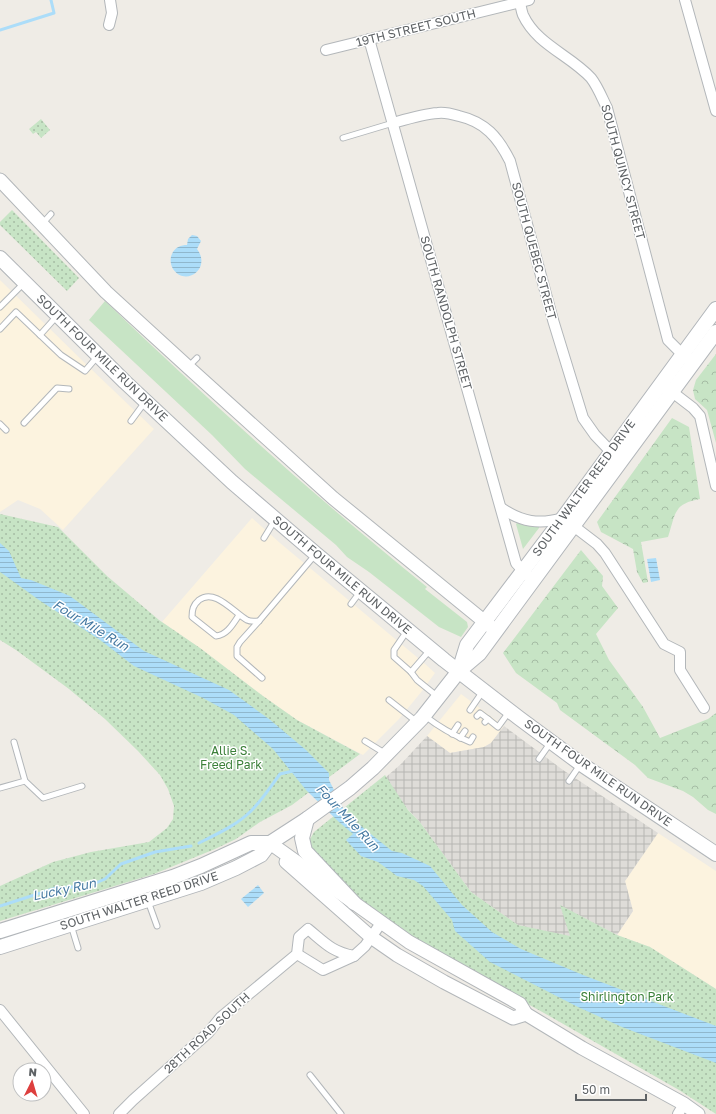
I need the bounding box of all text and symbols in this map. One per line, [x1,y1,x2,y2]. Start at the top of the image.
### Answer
street label: 19TH STREET SOUTH [354,5,477,50]
street label: SOUTH QUINCY STREET [598,103,649,242]
street label: SOUTH QUEBEC STREET [509,181,560,322]
street label: SOUTH RANDOLPH STREET [417,234,476,392]
street label: SOUTH FOUR MILE RUN DRIVE [34,291,171,424]
street label: SOUTH WALTER REED DRIVE [529,416,638,559]
street label: SOUTH FOUR MILE RUN DRIVE [270,512,415,637]
water label: Four Mile Run [50,596,133,654]
street label: SOUTH FOUR MILE RUN DRIVE [522,716,675,829]
park label: Allie S. Freed Park [200,743,262,772]
water label: Four Mile Run [313,780,384,854]
street label: SOUTH WALTER REED DRIVE [58,868,220,933]
water label: Lucky Run [31,874,98,904]
street label: 28TH ROAD SOUTH [161,989,253,1076]
park label: Shirlington Park [580,989,674,1004]
north arrow [12,1062,52,1102]
text: N [28,1065,38,1078]
scale bar [576,1076,646,1102]
text: 50 m [582,1082,610,1097]

